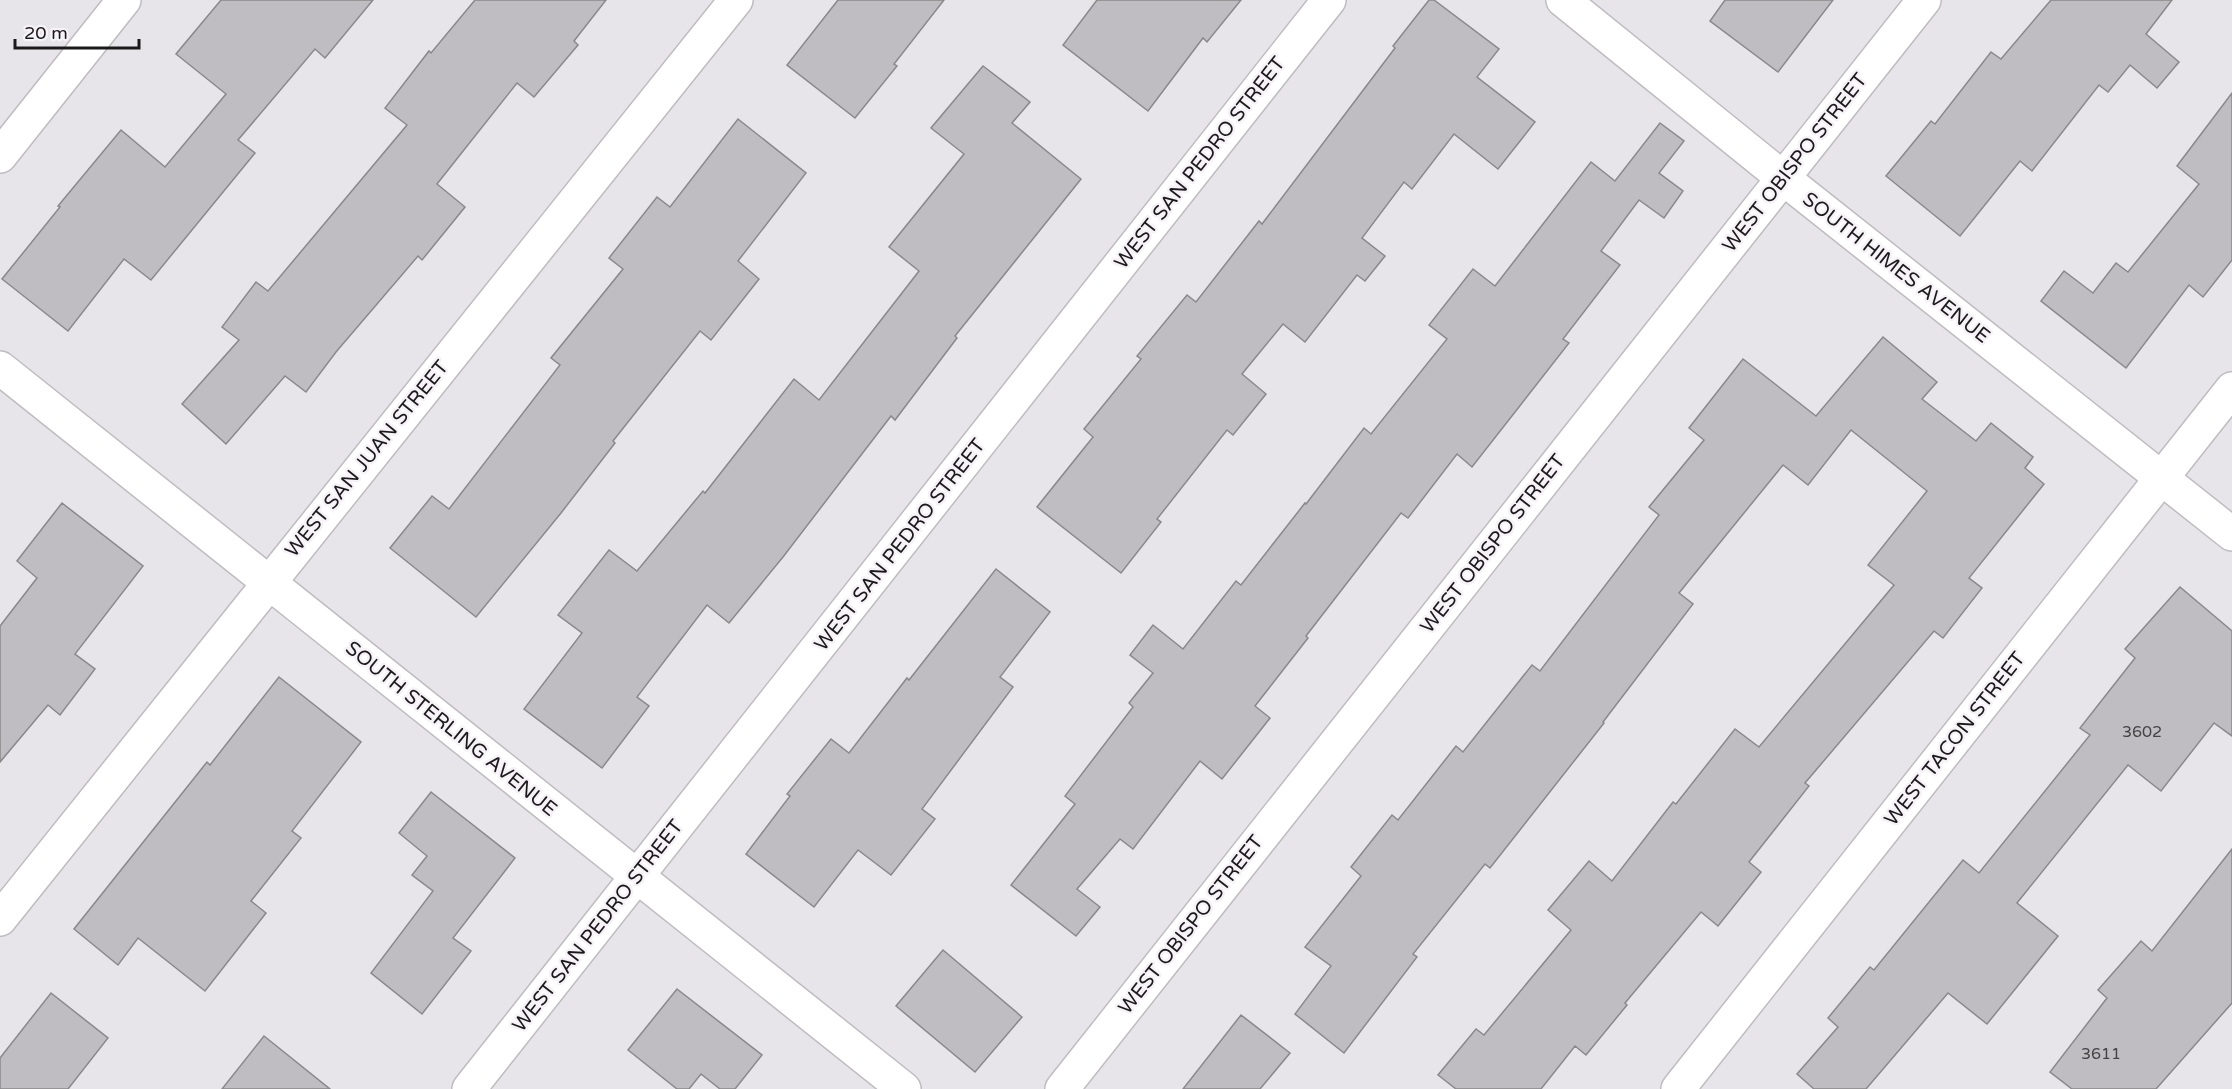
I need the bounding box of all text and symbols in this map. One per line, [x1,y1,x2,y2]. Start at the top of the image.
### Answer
scale bar [15,12,140,50]
text: 20 m [24,22,68,44]
street label: WEST SAN PEDRO STREET [1110,52,1290,274]
street label: WEST OBISPO STREET [1718,69,1872,257]
street label: SOUTH HIMES AVENUE [1797,187,1995,349]
street label: WEST SAN JUAN STREET [280,356,454,562]
street label: WEST SAN PEDRO STREET [810,434,990,656]
street label: WEST OBISPO STREET [1416,450,1570,638]
street label: SOUTH STERLING AVENUE [340,636,562,822]
street label: WEST TACON STREET [1880,647,2030,831]
house number: 3602 [2122,722,2162,742]
street label: WEST SAN PEDRO STREET [508,815,688,1037]
street label: WEST OBISPO STREET [1114,831,1268,1019]
house number: 3611 [2081,1044,2121,1064]

